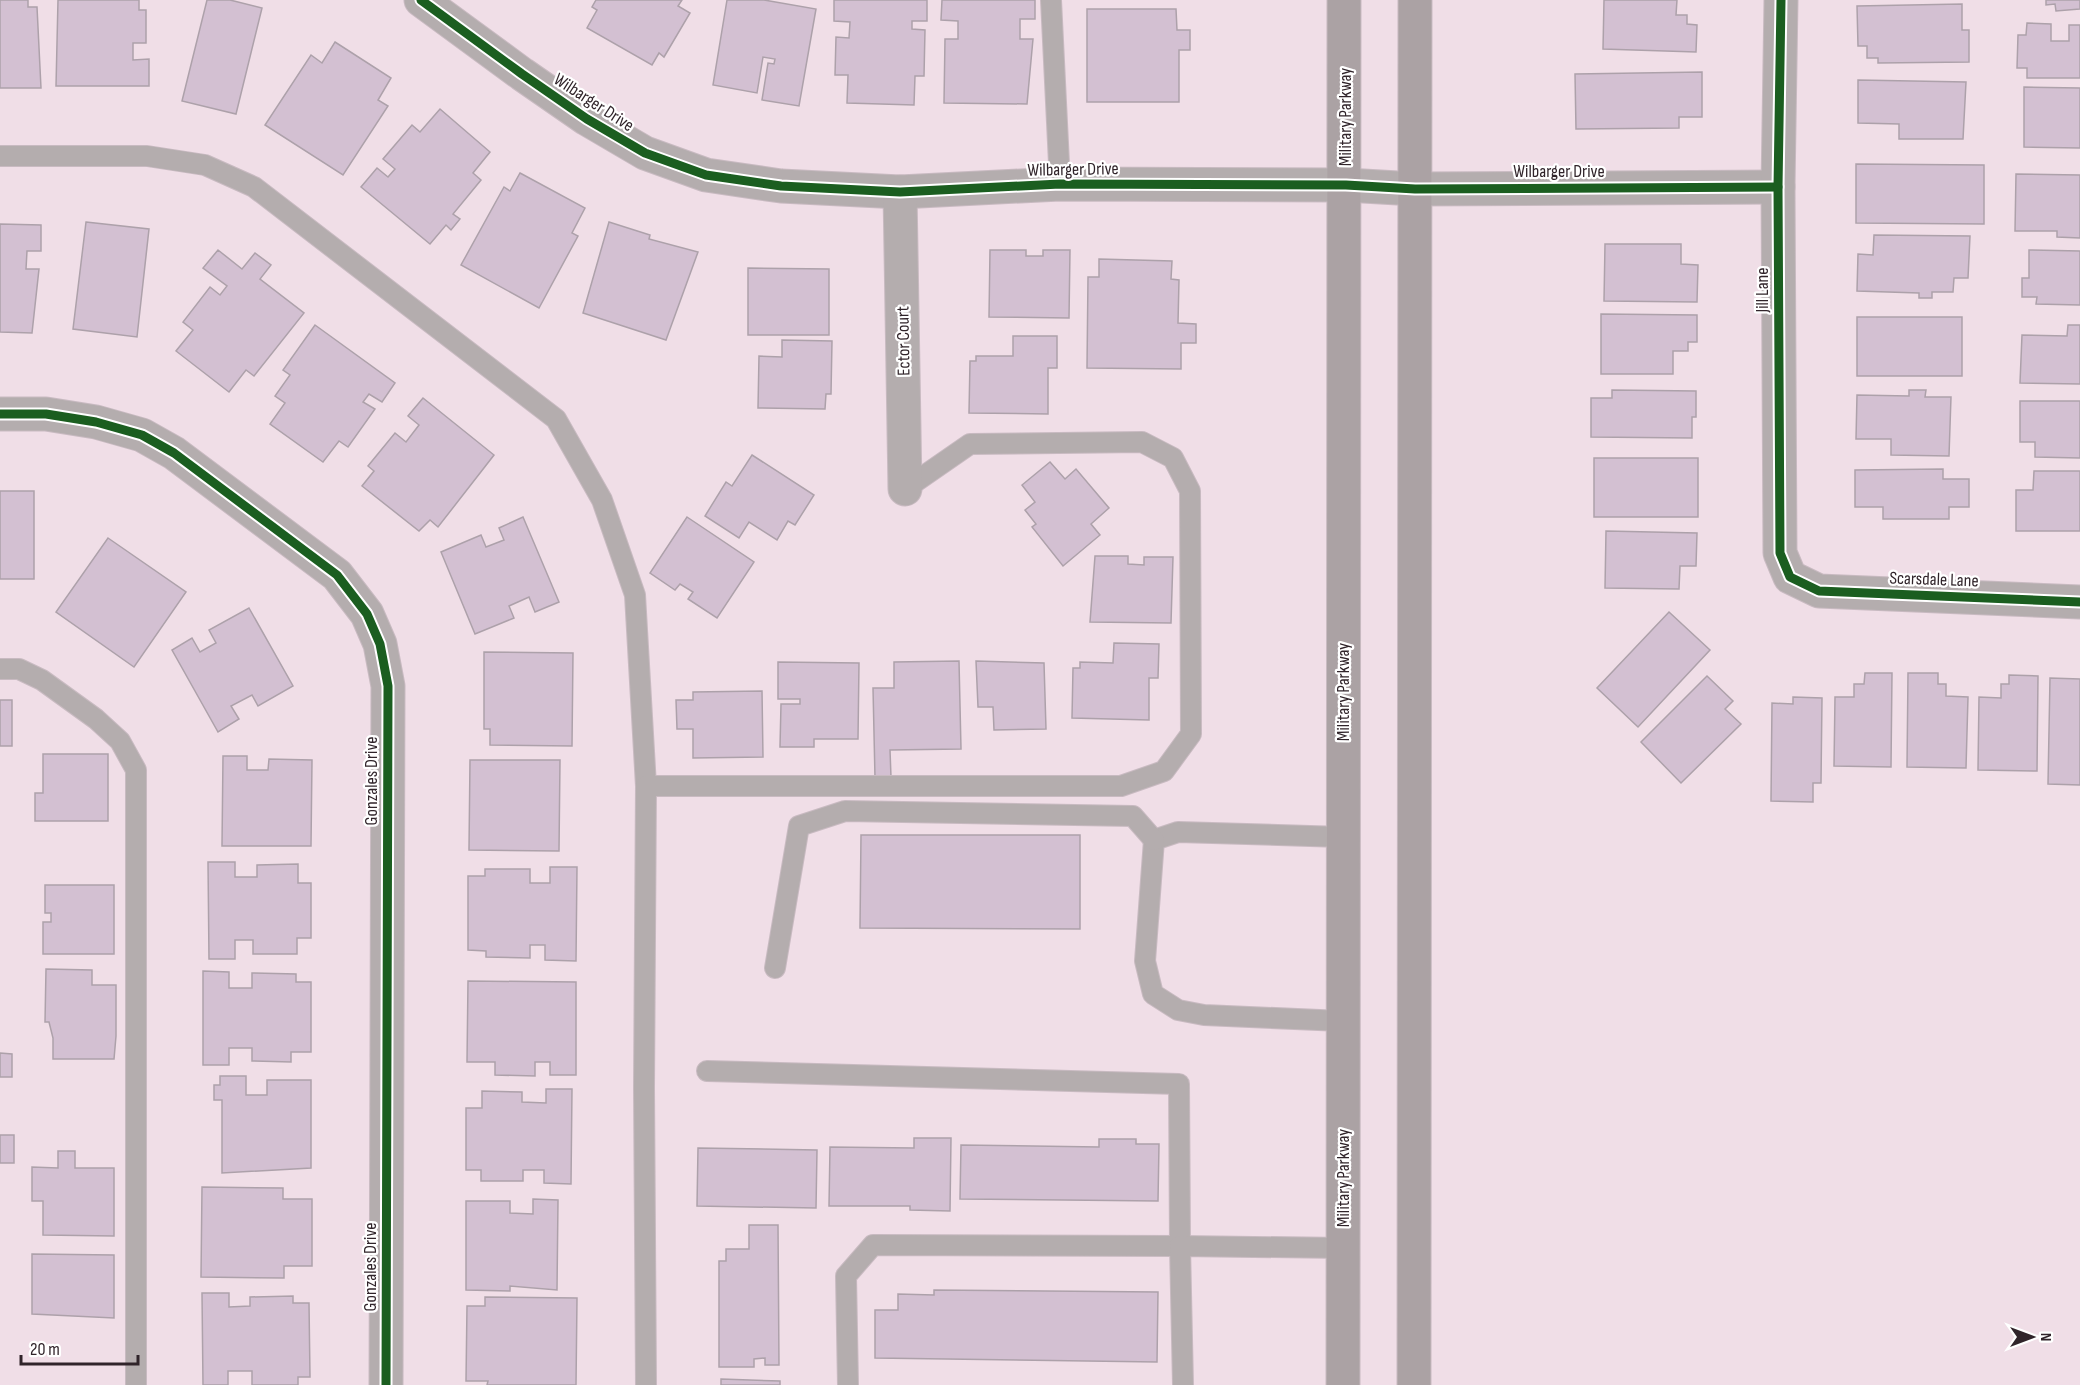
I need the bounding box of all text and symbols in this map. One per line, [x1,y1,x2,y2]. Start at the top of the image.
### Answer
street label: Military Parkway [1335,68,1356,166]
street label: Wilbarger Drive [550,69,638,136]
street label: Wilbarger Drive [1027,158,1119,181]
street label: Wilbarger Drive [1513,161,1605,182]
street label: Jill Lane [1752,267,1773,314]
street label: Ector Court [892,305,915,376]
street label: Scarsdale Lane [1889,567,1979,592]
street label: Military Parkway [1333,643,1354,741]
street label: Gonzales Drive [361,737,382,825]
street label: Military Parkway [1333,1129,1354,1227]
street label: Gonzales Drive [360,1223,381,1311]
north arrow [2002,1307,2062,1367]
scale bar [21,1328,138,1366]
text: N [2036,1333,2055,1341]
text: 20 m [30,1339,60,1360]

